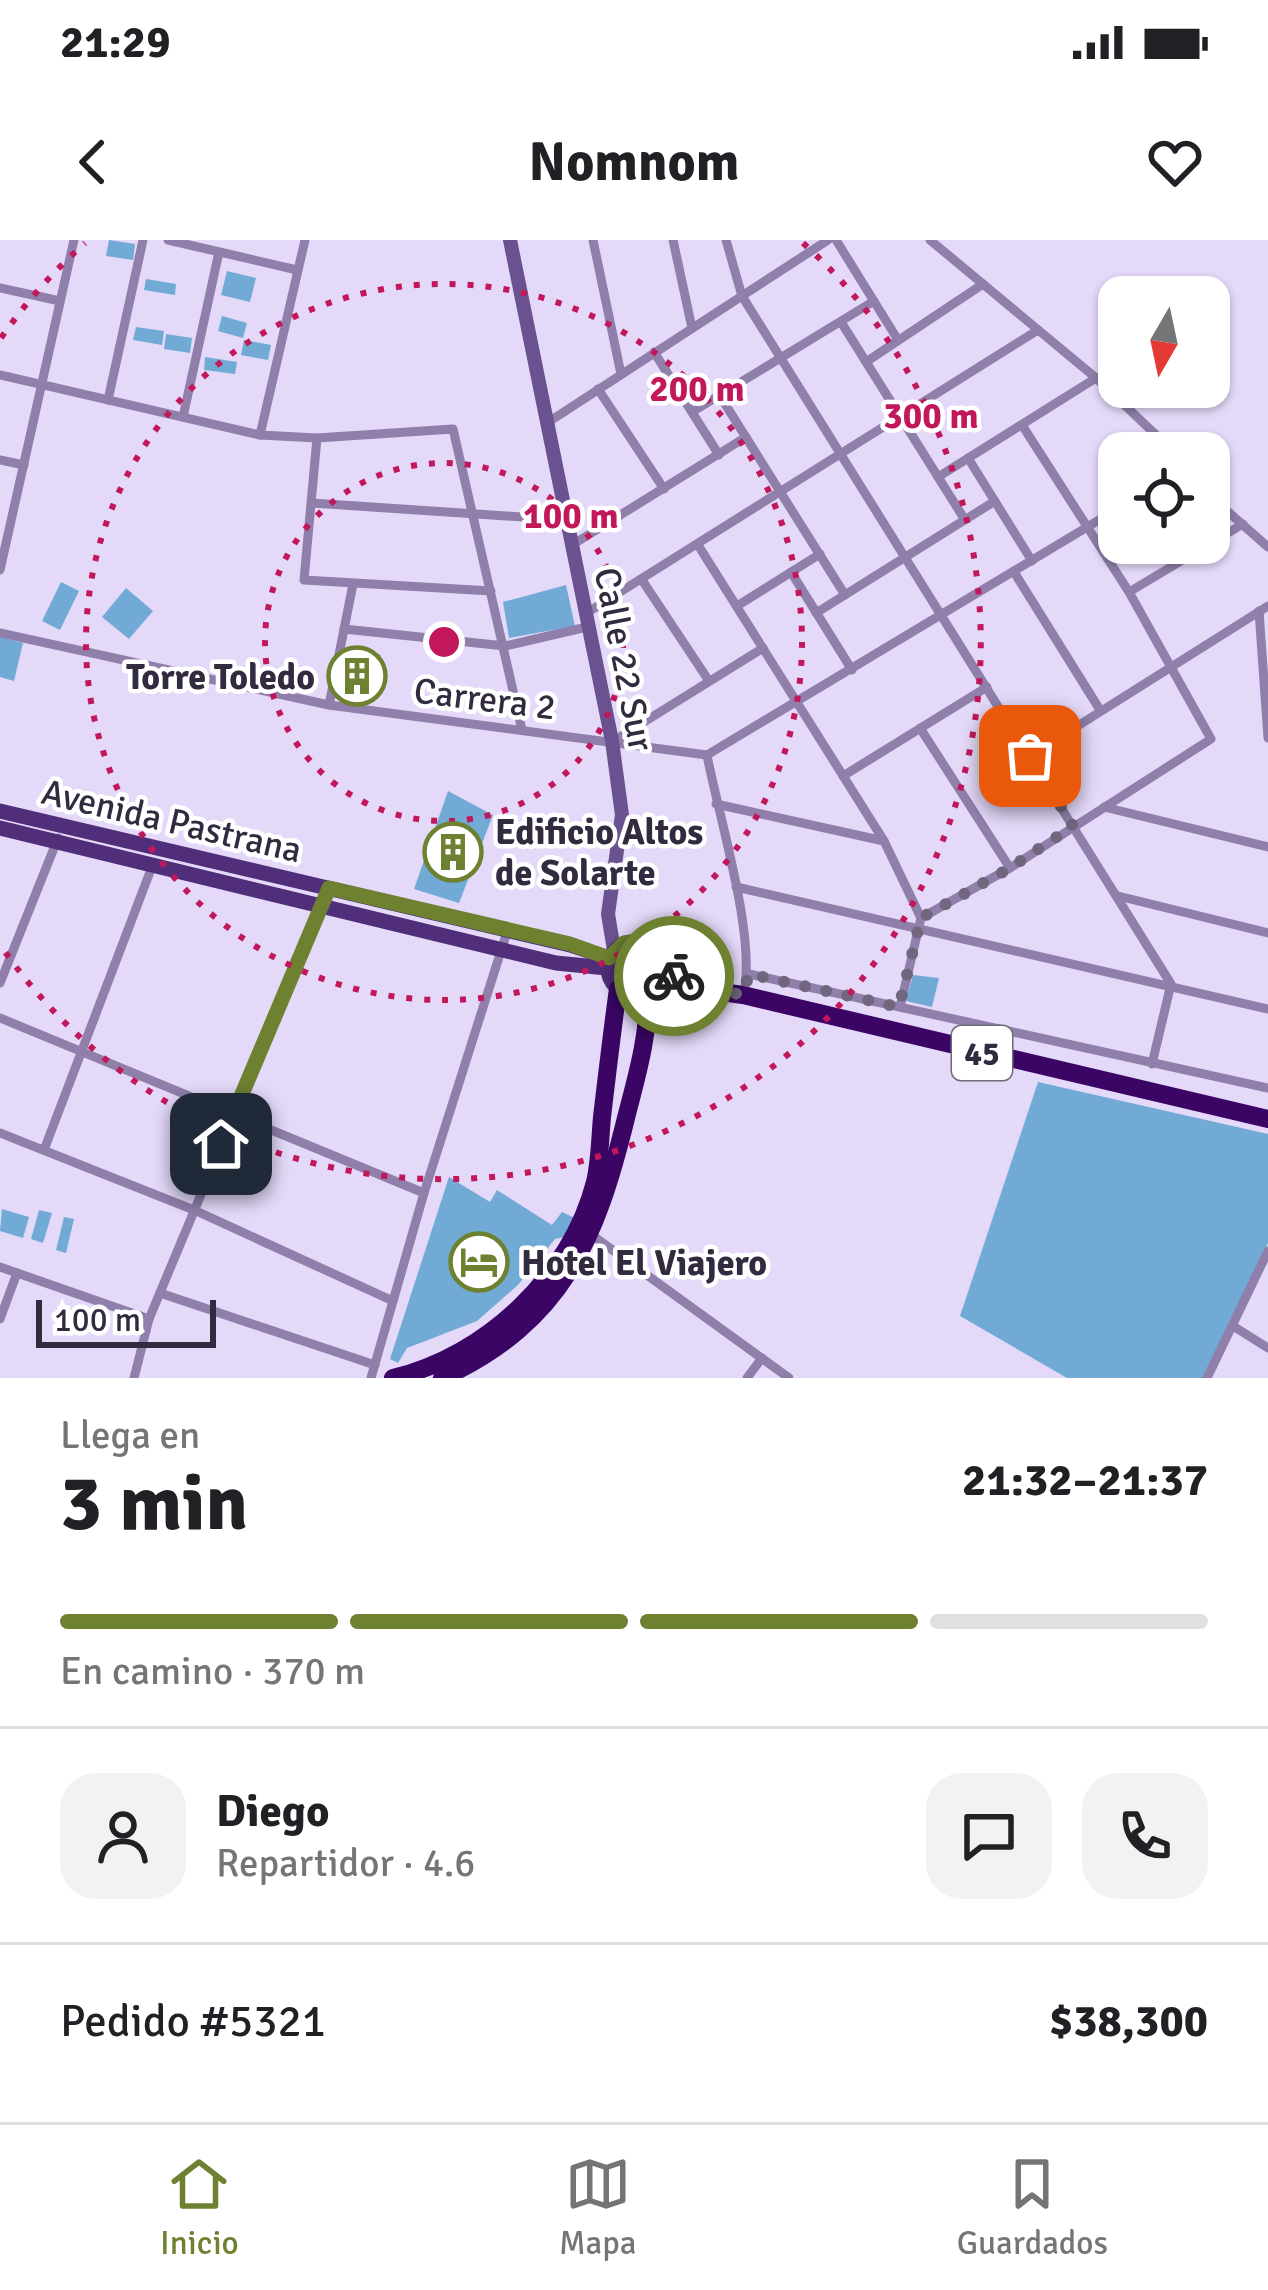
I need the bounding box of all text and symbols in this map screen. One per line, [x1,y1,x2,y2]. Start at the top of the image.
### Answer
text: 21:29 [60,15,170,70]
icon: back [60,129,126,195]
text: Nomnom [529,129,739,196]
icon: heart [1142,129,1208,195]
north arrow [1098,276,1230,408]
map controls [1098,276,1230,564]
text: 200 m [649,367,745,412]
text: 300 m [883,394,979,439]
button: locate [1098,432,1230,564]
text: 100 m [523,494,619,539]
street label: Calle 22 Sur [584,564,663,756]
centre of rings [423,621,465,663]
building icon: Torre Toledo [326,645,388,707]
place label: Torre Toledo [126,655,315,700]
street label: Carrera 2 [412,668,558,730]
pin [979,705,1081,807]
icon: bag [997,723,1063,789]
street label: Avenida Pastrana [37,770,306,873]
place label: Edificio Altos de Solarte [495,810,703,896]
building icon: Edificio Altos de Solarte [422,821,484,883]
courier [614,916,734,1036]
icon: bike [641,943,707,1009]
road number: 45 [952,1026,1012,1080]
pin [170,1093,272,1195]
icon: home [188,1111,254,1177]
hotel icon: Hotel El Viajero [448,1231,510,1293]
place label: Hotel El Viajero [521,1241,767,1286]
scale bar [36,1294,216,1347]
text: 100 m [54,1300,141,1341]
text: Llega en [60,1411,200,1459]
text: 21:32–21:37 [962,1453,1208,1508]
text: 3 min [60,1456,248,1552]
text: En camino · 370 m [60,1647,365,1695]
button: person [60,1773,186,1899]
button: chat [926,1773,1052,1899]
button: phone [1082,1773,1208,1899]
text: Diego [216,1784,329,1839]
text: Repartidor · 4.6 [216,1839,475,1887]
text: Pedido #5321 [60,1994,326,2049]
text: $38,300 [1049,1994,1208,2049]
tab: Inicio [160,2151,239,2264]
tab: Mapa [559,2151,637,2264]
tab: Guardados [957,2151,1108,2264]

